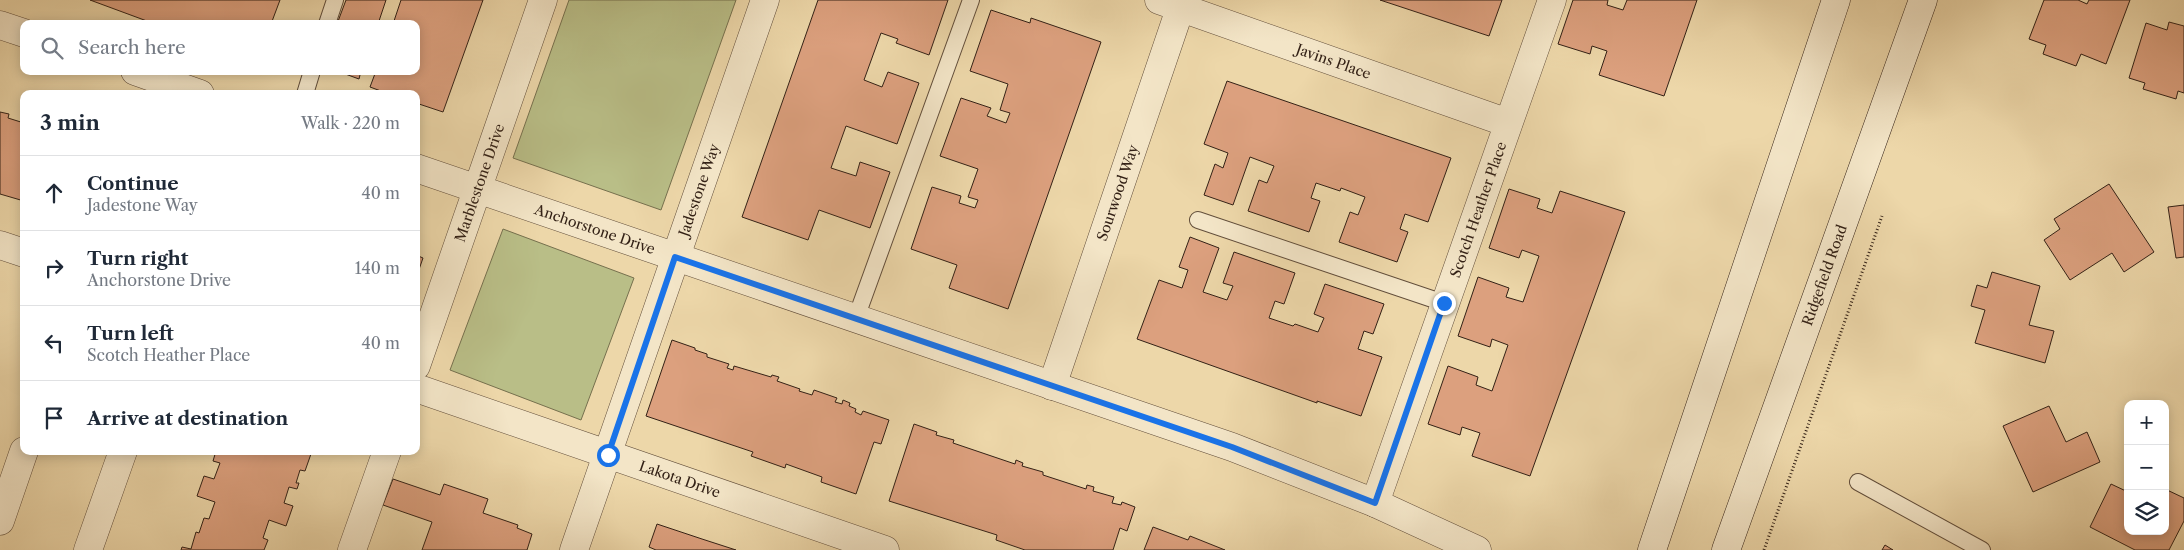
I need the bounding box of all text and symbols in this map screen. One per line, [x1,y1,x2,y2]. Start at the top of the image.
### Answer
search box [20,20,420,75]
icon: search [38,34,66,62]
text: Search here [78,36,186,59]
street label: Javins Place [1292,39,1374,83]
text: 3 min [40,110,100,135]
text: Walk · 220 m [301,113,400,133]
street label: Marblestone Drive [451,121,508,244]
street label: Scotch Heather Place [1446,139,1511,280]
street label: Jadestone Way [674,141,723,241]
street label: Sourwood Way [1093,142,1142,243]
text: Continue [87,172,179,195]
icon: ahead [40,179,68,207]
text: 40 m [361,183,400,203]
text: Jadestone Way [87,195,198,215]
street label: Anchorstone Drive [531,200,658,258]
street label: Ridgefield Road [1798,222,1851,328]
text: Turn right [87,247,188,270]
icon: right [40,254,68,282]
text: 140 m [355,258,400,278]
text: Anchorstone Drive [87,270,231,290]
route end [1433,292,1456,315]
text: Turn left [87,322,174,345]
icon: left [40,329,68,357]
text: 40 m [361,333,400,353]
text: Scotch Heather Place [87,345,250,365]
map controls [2124,400,2169,535]
button: + [2124,400,2169,445]
icon: arrive [40,404,68,432]
text: Arrive at destination [87,407,288,430]
route start [597,444,620,467]
button: − [2124,445,2169,490]
street label: Lakota Drive [637,457,723,502]
button: layers [2124,490,2169,535]

